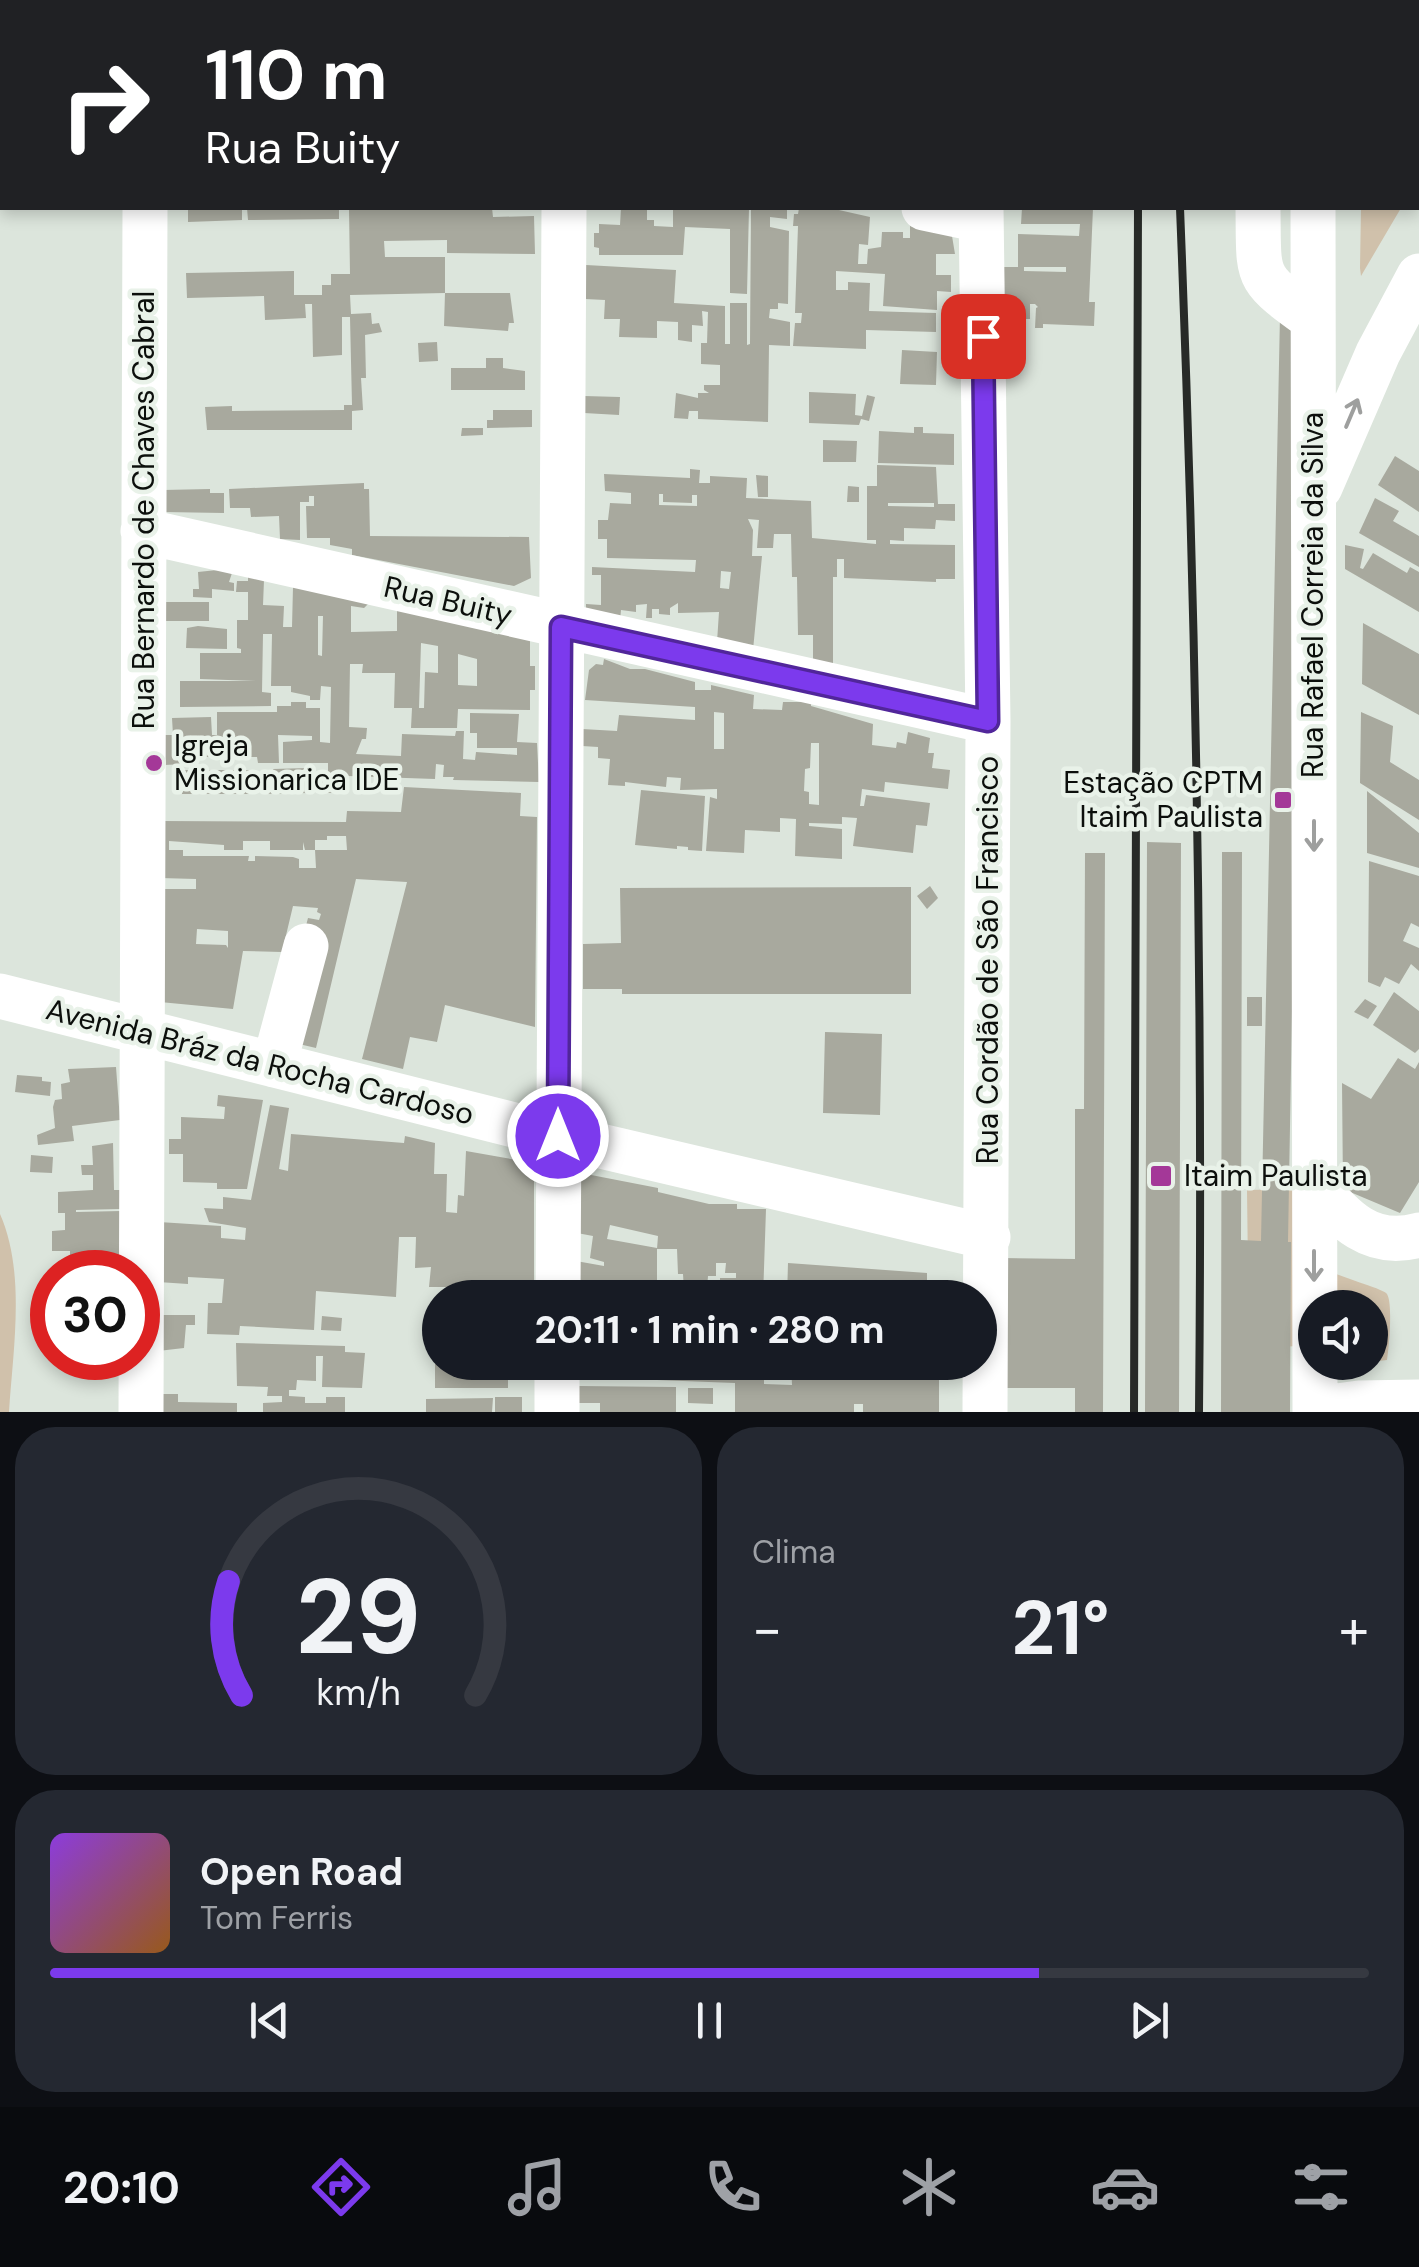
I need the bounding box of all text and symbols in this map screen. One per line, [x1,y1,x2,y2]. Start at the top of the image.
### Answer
text: 110 m [205,30,388,121]
icon: right [40,40,170,170]
text: Rua Buity [205,118,400,177]
street label: Rua Bernardo de Chaves Cabral [124,291,163,729]
pin [941,294,1026,379]
icon: arrive [956,309,1011,364]
one-way arrow [1344,398,1362,429]
street label: Rua Rafael Correia da Silva [1293,412,1332,778]
street label: Rua Buity [380,567,516,634]
place label: Igreja Missionarica IDE [174,726,399,799]
marker: Igreja Missionarica IDE [143,752,165,774]
street label: Rua Cordão de São Francisco [968,756,1007,1164]
place label: Estação CPTM Itaim Paulista [1063,763,1263,836]
marker: Estação CPTM Itaim Paulista [1272,789,1294,811]
one-way arrow [1304,820,1324,852]
street label: Avenida Bráz da Rocha Cardoso [42,989,478,1134]
position arrow [506,1084,610,1188]
place label: Itaim Paulista [1184,1156,1368,1195]
marker: Itaim Paulista [1148,1163,1174,1189]
speed limit sign: 30 [30,1250,160,1380]
one-way arrow [1304,1250,1324,1282]
map controls [1298,1290,1388,1380]
button: sound [1298,1290,1388,1380]
text: 20:11 · 1 min · 280 m [534,1305,885,1355]
text: Clima [752,1531,836,1573]
text: 29 [296,1550,421,1685]
text: 21° [1012,1580,1109,1677]
text: − [752,1593,782,1665]
text: + [1339,1593,1369,1665]
text: km/h [316,1670,401,1716]
text: Open Road [200,1847,403,1897]
text: Tom Ferris [200,1897,353,1939]
icon: previous [242,1993,297,2048]
icon: pause [682,1993,737,2048]
icon: next [1122,1993,1177,2048]
icon: directions [306,2152,376,2222]
icon: music [502,2152,572,2222]
icon: phone [698,2152,768,2222]
icon: climate [894,2152,964,2222]
icon: car [1090,2152,1160,2222]
icon: filters [1286,2152,1356,2222]
text: 20:10 [63,2158,180,2217]

